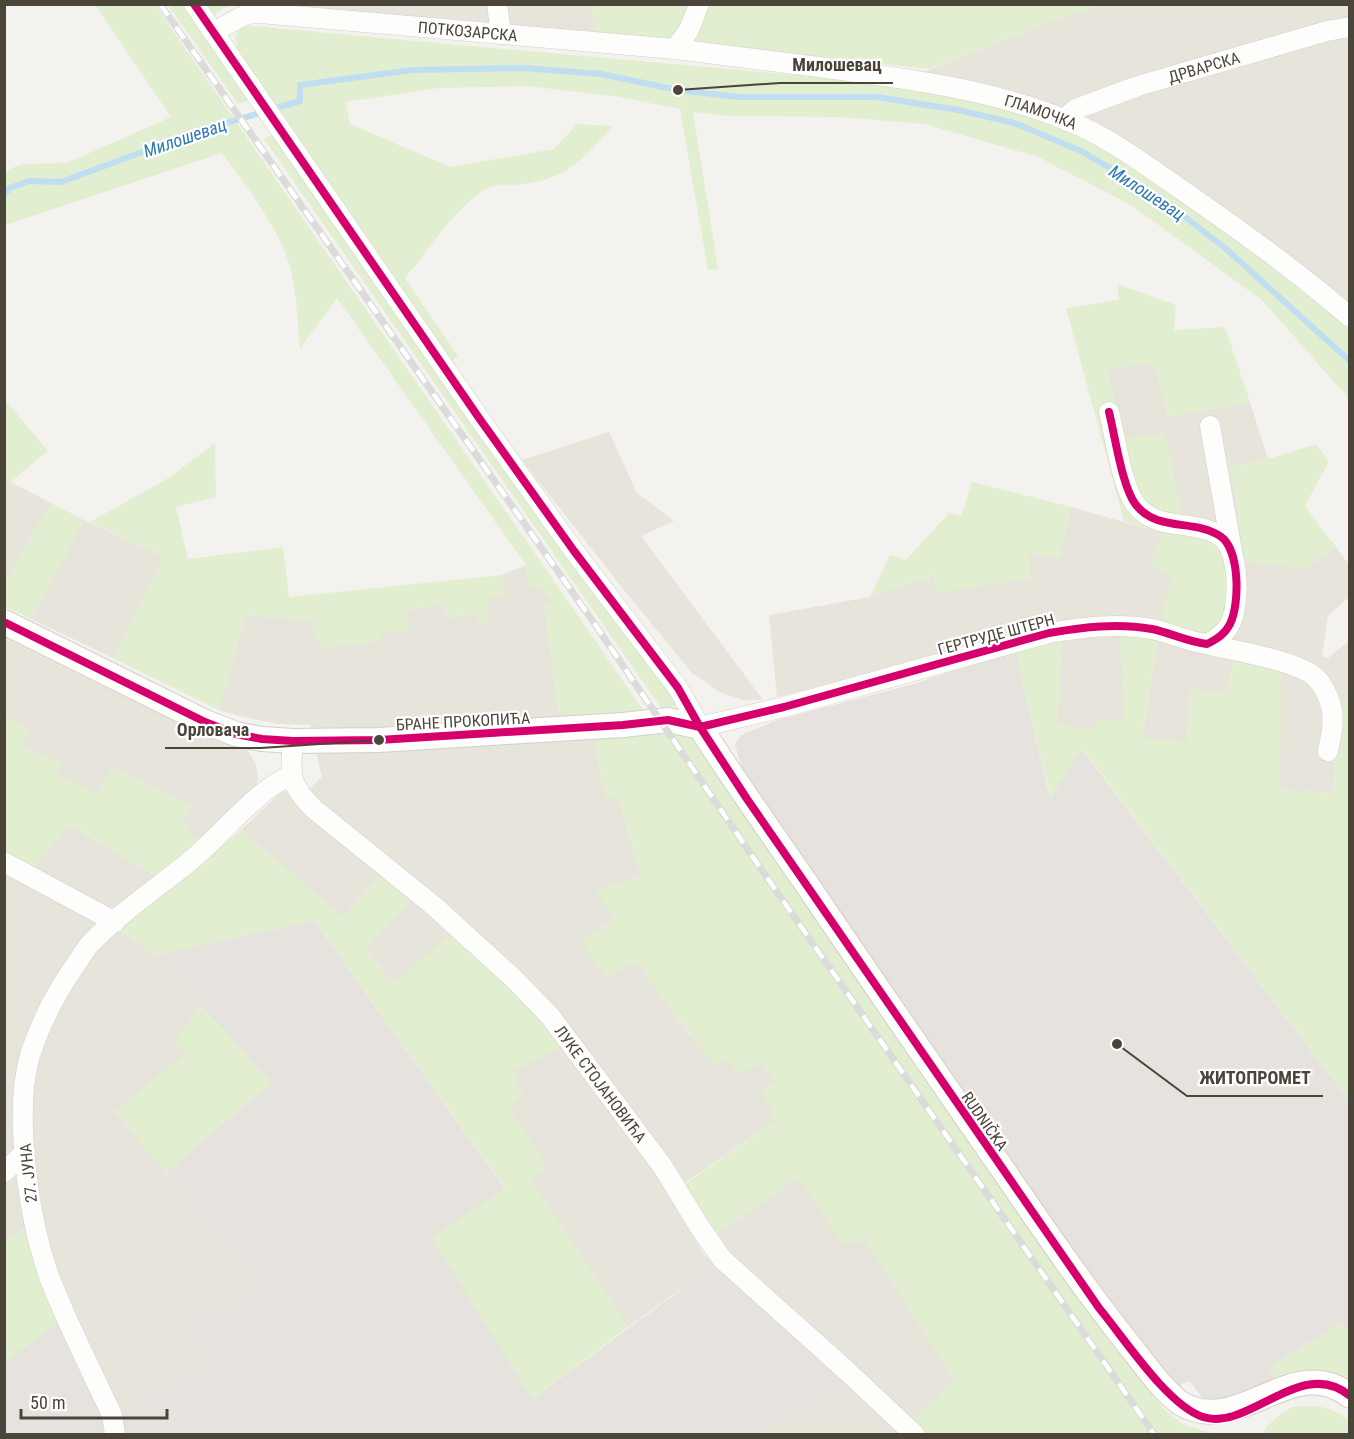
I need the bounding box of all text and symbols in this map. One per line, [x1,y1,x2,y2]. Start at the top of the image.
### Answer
street label: ПОТКОЗАРСКА [417,18,518,45]
callout: Милошевац [780,47,893,83]
street label: ДРВАРСКА [1166,48,1242,87]
text: Милошевац [792,54,882,75]
street label: ГЛАМОЧКА [1002,91,1080,134]
water label: Милошевац [140,114,229,162]
water label: Милошевац [1105,160,1189,225]
street label: ГЕРТРУДЕ ШТЕРН [936,610,1057,659]
street label: БРАНЕ ПРОКОПИЋА [395,708,531,734]
callout: Орловача [165,712,261,748]
text: Орловача [177,719,249,740]
street label: ЛУКЕ СТОЈАНОВИЋА [550,1022,650,1146]
callout: ЖИТОПРОМЕТ [1187,1060,1323,1096]
text: ЖИТОПРОМЕТ [1199,1067,1311,1088]
street label: RUDNIČKA [957,1088,1013,1154]
street label: 27. ЈУНА [16,1142,41,1204]
scale bar [21,1382,166,1420]
text: 50 m [30,1392,65,1413]

